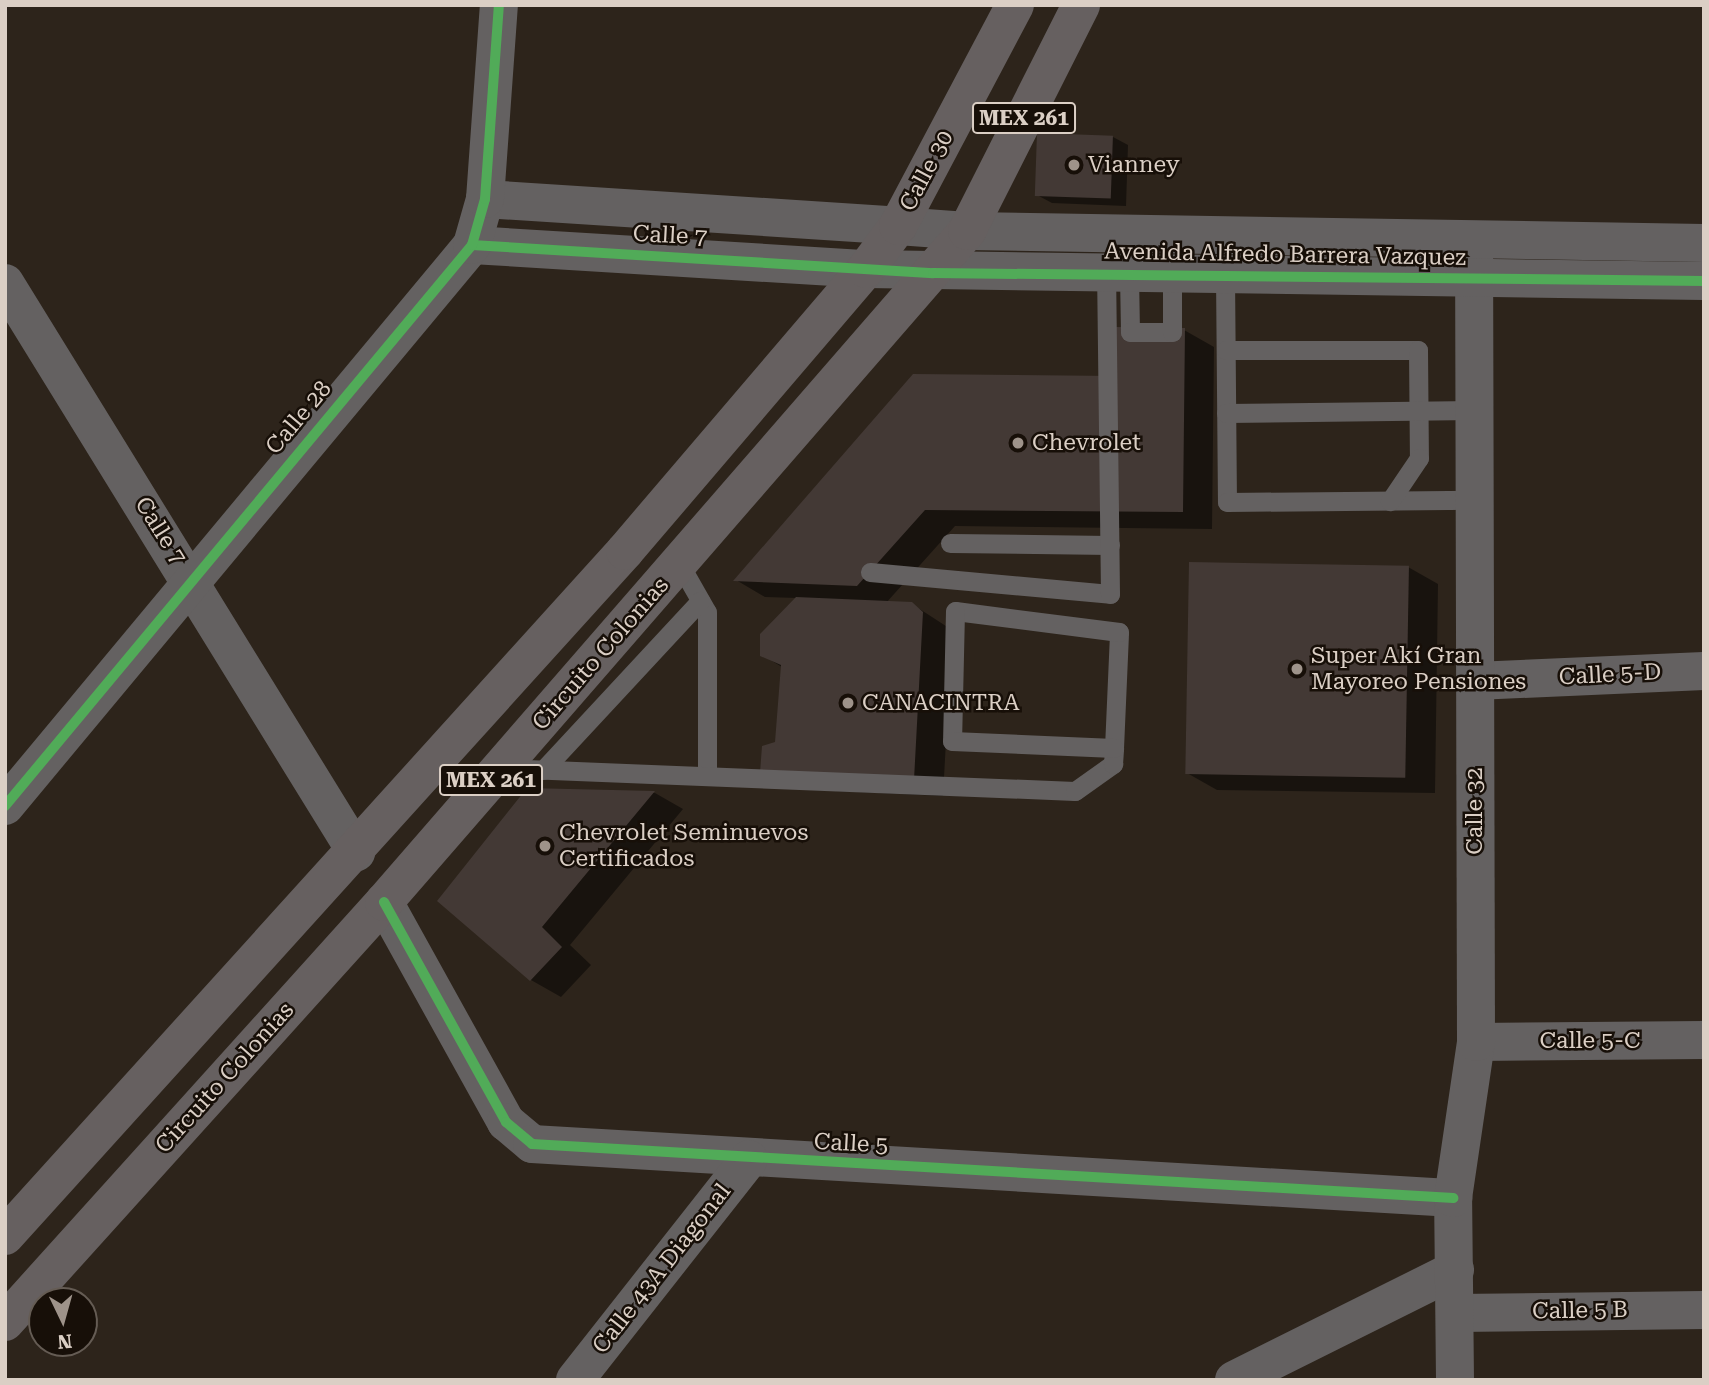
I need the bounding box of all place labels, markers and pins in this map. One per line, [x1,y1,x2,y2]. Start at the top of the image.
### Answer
place label: Vianney [1088,151,1180,179]
marker: Vianney [1066,157,1082,173]
place label: Chevrolet [1032,429,1141,457]
marker: Chevrolet [1010,435,1026,451]
place label: Super Akí Gran Mayoreo Pensiones [1311,642,1526,696]
marker: Super Akí Gran Mayoreo Pensiones [1289,661,1305,677]
place label: CANACINTRA [862,689,1020,717]
marker: CANACINTRA [840,695,856,711]
place label: Chevrolet Seminuevos Certificados [559,819,808,873]
marker: Chevrolet Seminuevos Certificados [537,838,553,854]

